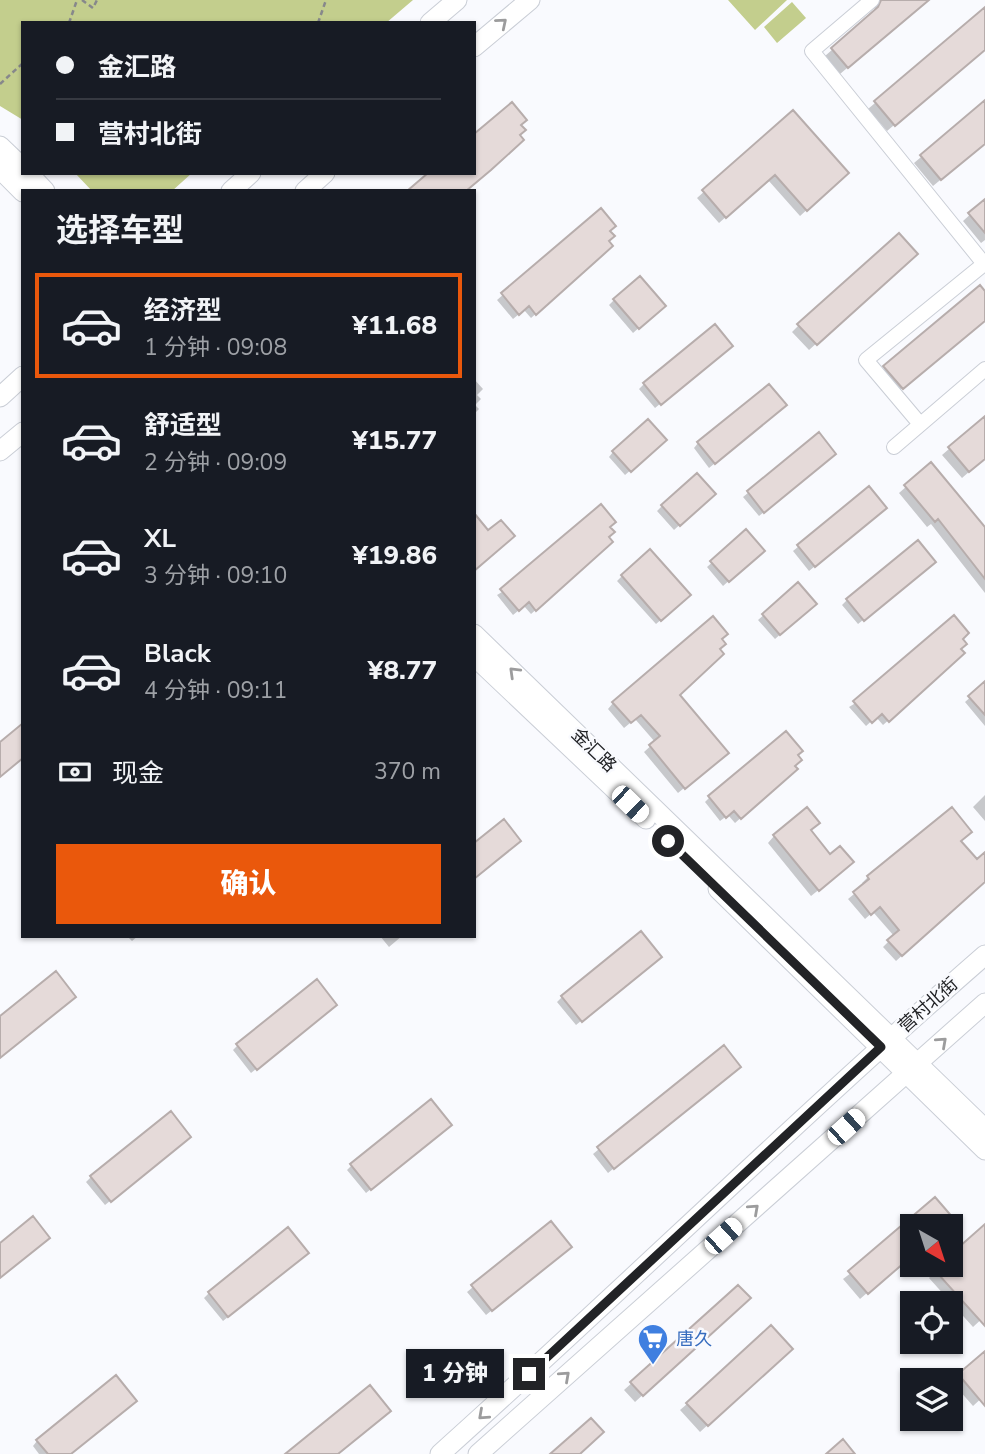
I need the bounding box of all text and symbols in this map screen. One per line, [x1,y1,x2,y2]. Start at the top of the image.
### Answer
one-way arrow [494,19,507,32]
text: 金汇路 [98,50,176,85]
text: 营村北街 [98,117,202,152]
text: 选择车型 [56,209,184,252]
text: 经济型 [144,293,222,328]
icon: car [60,294,123,357]
text: ¥11.68 [352,308,437,343]
text: 1 分钟 · 09:08 [144,332,287,363]
text: 舒适型 [144,408,222,443]
icon: car [60,409,123,472]
text: ¥15.77 [352,423,437,458]
text: 2 分钟 · 09:09 [144,447,287,478]
text: XL [144,521,176,556]
icon: car [60,524,123,587]
text: ¥19.86 [352,538,437,573]
text: 3 分钟 · 09:10 [144,560,287,591]
text: Black [144,636,211,671]
icon: car [60,639,123,702]
text: ¥8.77 [368,653,437,688]
one-way arrow [509,668,522,681]
text: 4 分钟 · 09:11 [144,675,287,706]
street label: 金汇路 [566,723,622,777]
icon: cash [56,753,94,791]
text: 现金 [112,756,164,791]
text: 370 m [374,756,441,787]
car [608,782,653,826]
route start [652,825,684,857]
button: 确认 [56,844,441,924]
street label: 营村北街 [893,972,963,1038]
one-way arrow [934,1037,947,1050]
car [824,1105,869,1149]
one-way arrow [745,1205,758,1217]
car [701,1214,746,1258]
north arrow [900,1214,962,1278]
map controls [900,1214,963,1431]
button: locate [900,1291,963,1354]
supermarket icon: 唐久 [636,1322,670,1366]
place label: 唐久 [676,1327,712,1351]
callout: 1 分钟 [406,1350,504,1398]
text: 1 分钟 [422,1358,488,1389]
route end [513,1358,545,1390]
button: layers [900,1368,963,1431]
one-way arrow [557,1372,570,1384]
one-way arrow [478,1407,491,1419]

